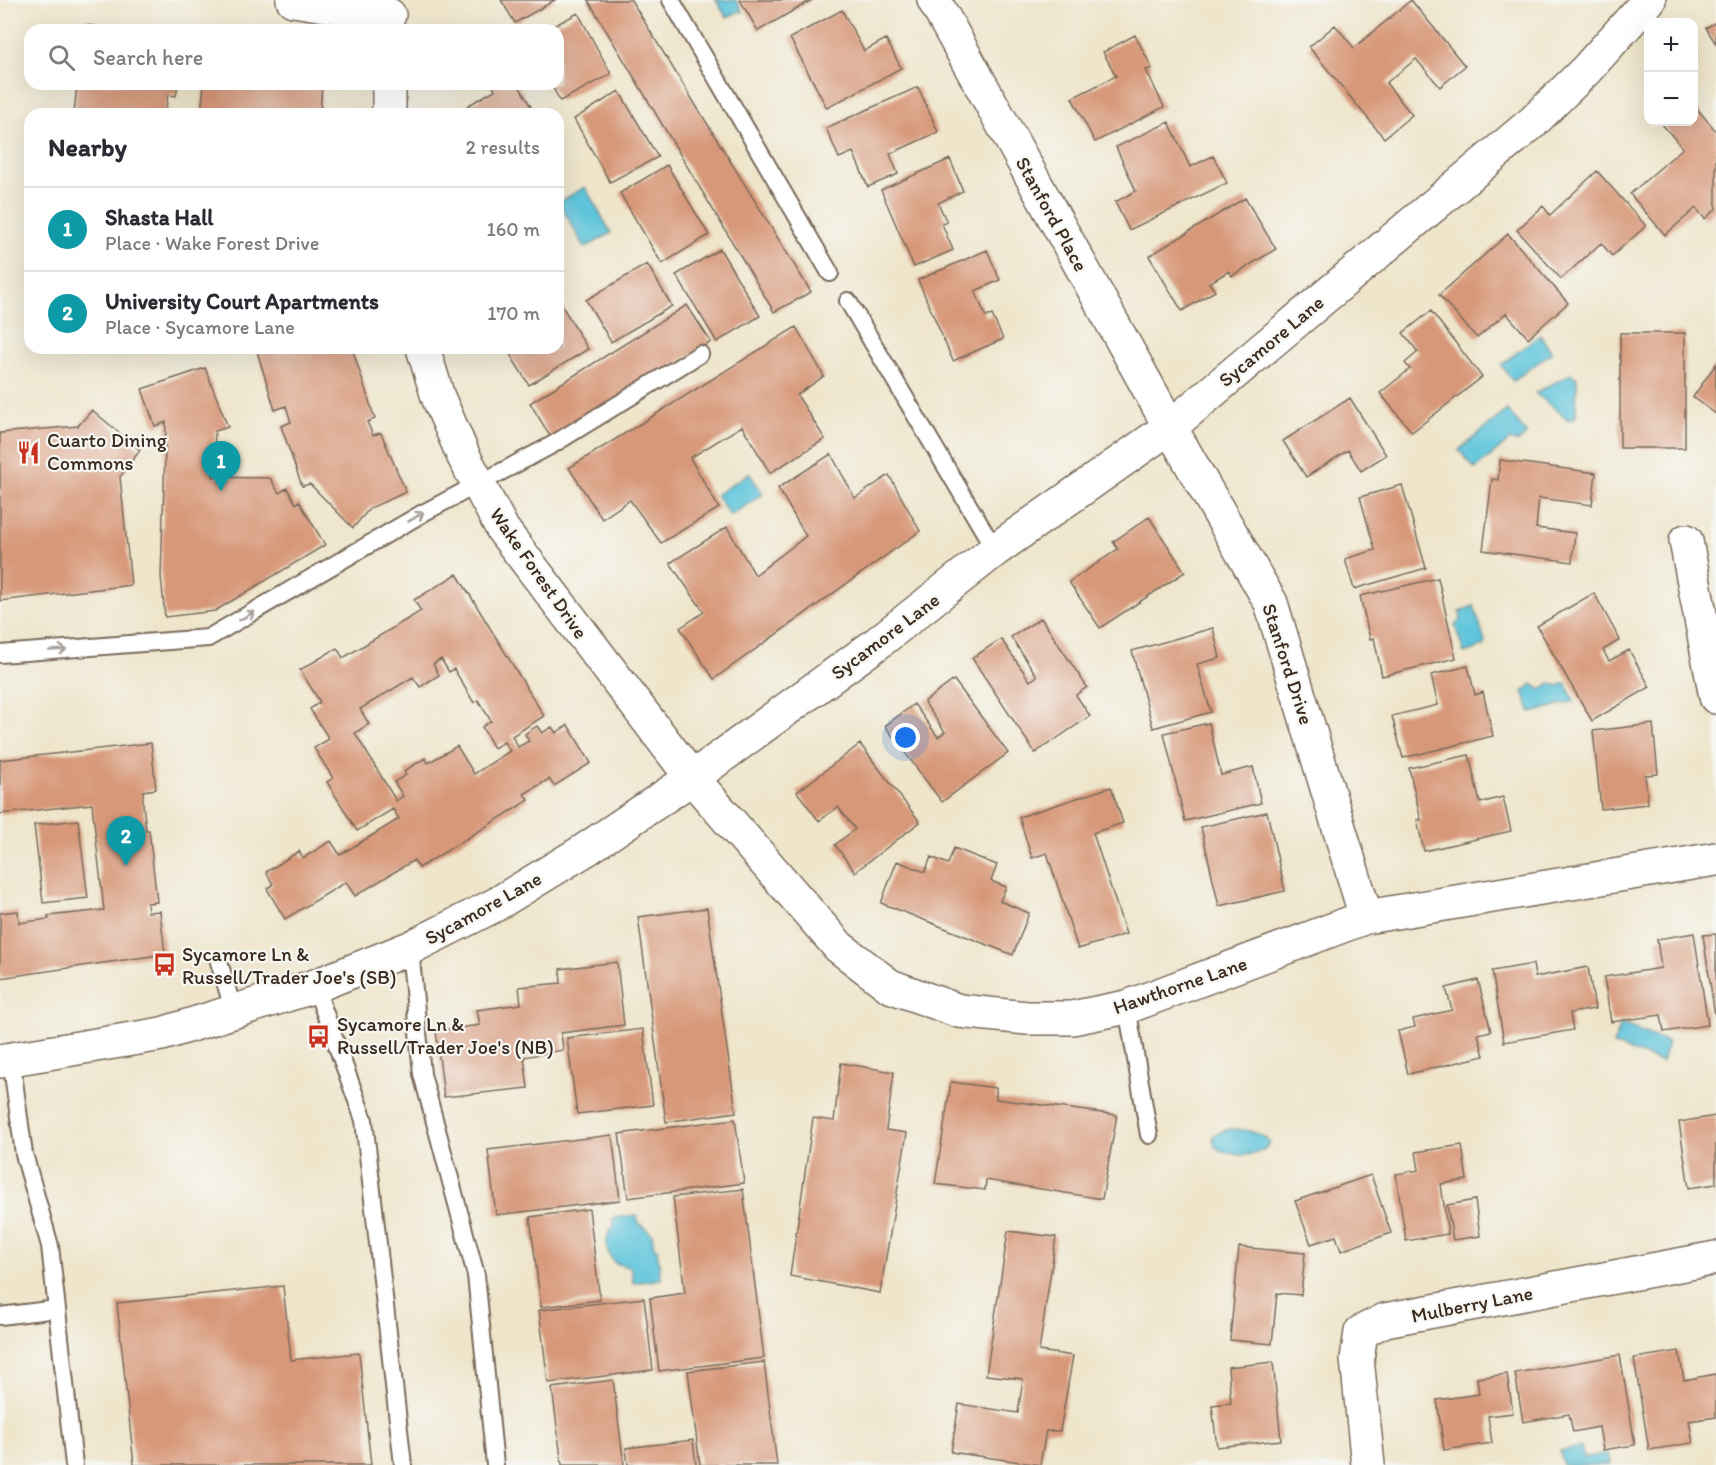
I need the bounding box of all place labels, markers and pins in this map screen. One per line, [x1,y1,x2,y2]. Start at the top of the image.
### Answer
place label: Cuarto Dining Commons [47,428,168,475]
restaurant icon: Cuarto Dining Commons [16,439,42,465]
pin: 1 [202,442,240,491]
pin: 2 [106,816,146,866]
place label: Sycamore Ln & Russell/Trader Joe's (SB) [182,942,397,989]
bus stop icon: Sycamore Ln & Russell/Trader Joe's (SB) [151,952,177,978]
place label: Sycamore Ln & Russell/Trader Joe's (NB) [337,1012,554,1059]
bus stop icon: Sycamore Ln & Russell/Trader Joe's (NB) [306,1023,332,1049]

